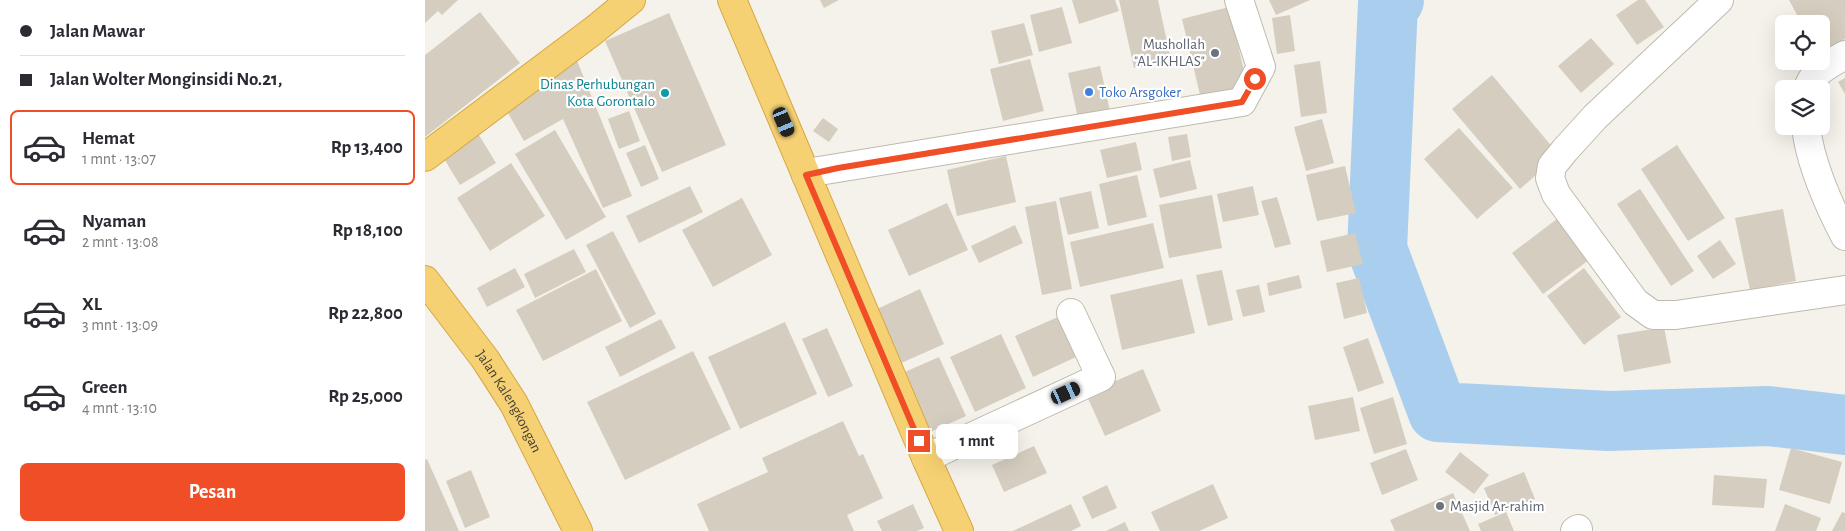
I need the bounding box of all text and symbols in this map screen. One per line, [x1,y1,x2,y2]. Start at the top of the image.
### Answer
map controls [1775,15,1830,135]
button: locate [1775,15,1830,70]
text: Jalan Mawar [50,22,145,41]
place label: Mushollah "AL-IKHLAS" [1134,37,1205,69]
marker: Mushollah "AL-IKHLAS" [1209,47,1221,59]
route start [1244,68,1266,90]
text: Jalan Wolter Monginsidi No.21, [50,70,282,89]
place label: Dinas Perhubungan Kota Gorontalo [540,77,655,109]
button: layers [1775,80,1830,135]
place label: Toko Arsgoker [1099,85,1181,100]
marker: Toko Arsgoker [1083,86,1095,98]
marker: Dinas Perhubungan Kota Gorontalo [659,87,671,99]
car [771,105,796,139]
icon: car [22,125,67,170]
text: Hemat [82,129,135,148]
text: Rp 13,400 [331,138,403,157]
text: 1 mnt · 13:07 [82,151,156,167]
icon: car [22,208,67,253]
text: Nyaman [82,212,146,231]
text: Rp 18,100 [332,221,403,240]
text: 2 mnt · 13:08 [82,234,159,250]
icon: car [22,291,67,336]
text: XL [82,295,102,314]
text: Rp 22,800 [328,304,403,323]
text: 3 mnt · 13:09 [82,317,158,333]
street label: Jalan Kalengkongan [473,347,544,455]
icon: car [22,374,67,419]
text: Green [82,378,128,397]
car [1049,380,1082,406]
text: Rp 25,000 [328,387,403,406]
text: 4 mnt · 13:10 [82,400,157,416]
callout: 1 mnt [937,424,1019,458]
route end [908,430,930,452]
text: 1 mnt [960,433,994,449]
button: Pesan [20,463,405,521]
place label: Masjid Ar-rahim [1450,499,1545,514]
marker: Masjid Ar-rahim [1434,500,1446,512]

